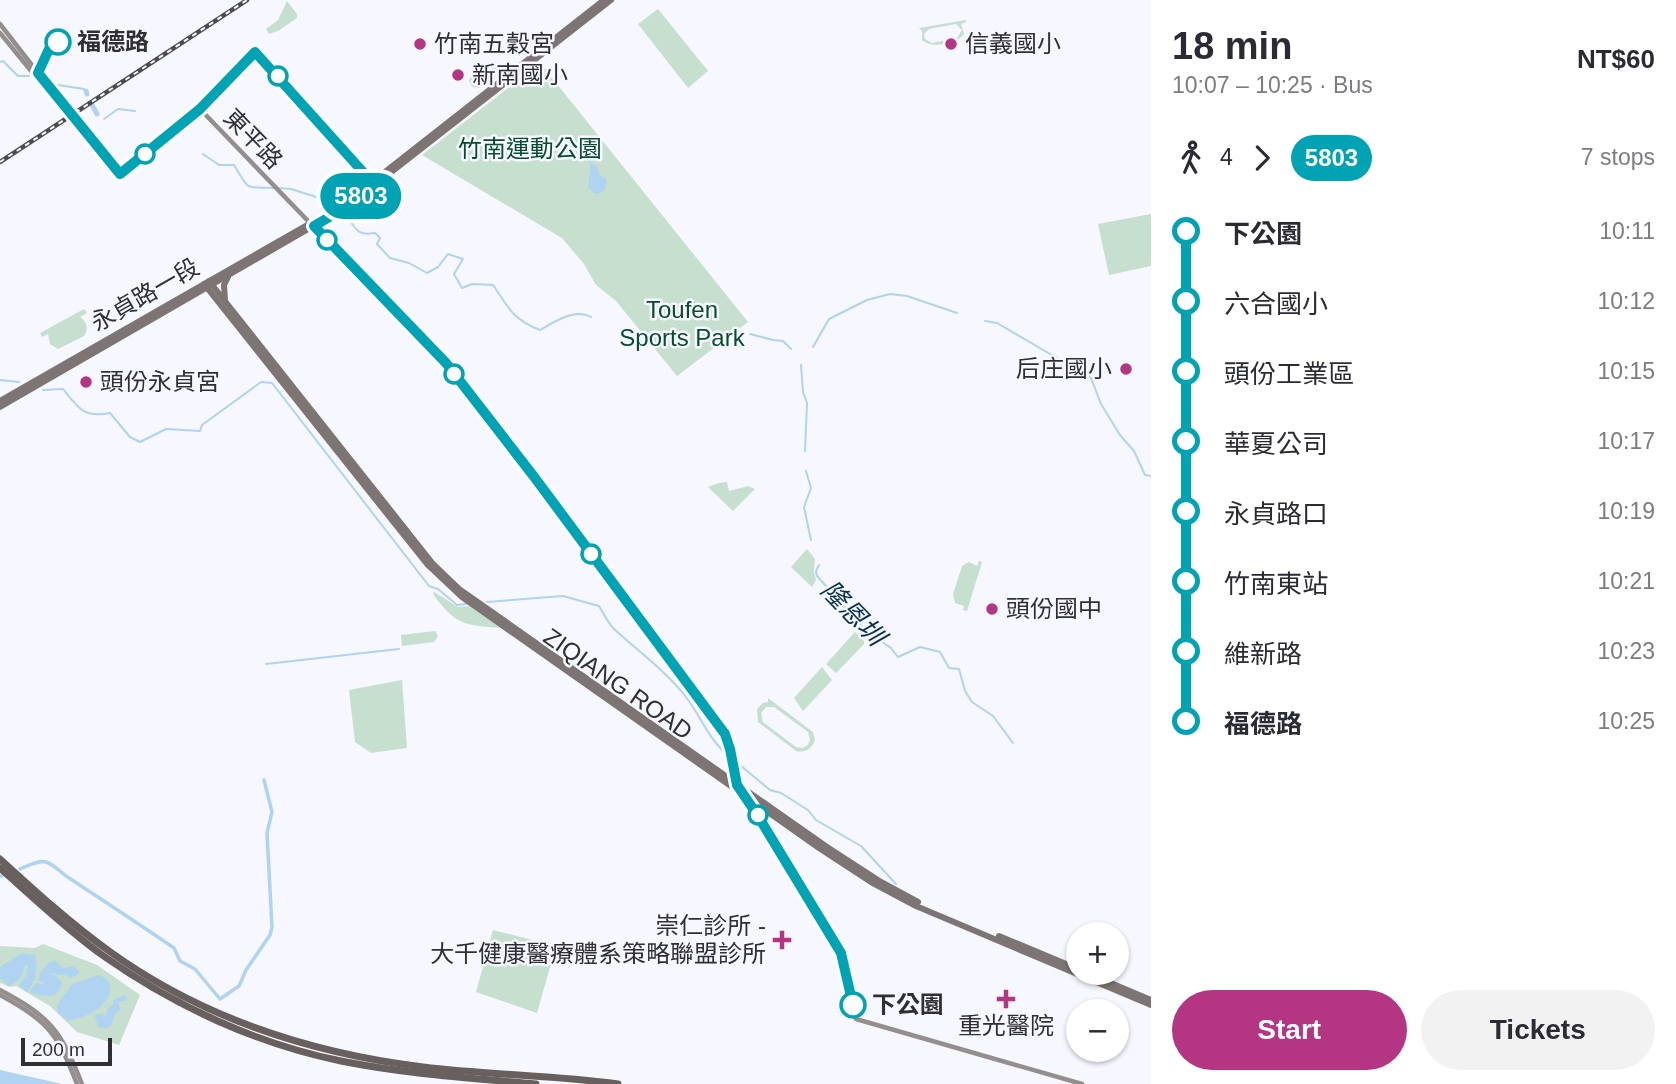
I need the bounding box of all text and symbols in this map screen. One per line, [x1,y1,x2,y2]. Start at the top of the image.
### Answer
text: 18 min [1172,25,1292,67]
place label: 福德路 [77,28,149,55]
marker: 福德路 [45,29,71,55]
place label: 竹南五穀宮 [434,30,554,57]
place label: 信義國小 [965,30,1061,57]
marker: 竹南五穀宮 [412,36,428,52]
marker: 信義國小 [943,36,959,52]
text: NT$60 [1577,44,1655,74]
place label: 新南國小 [472,61,568,88]
unlabelled marker [268,66,288,86]
marker: 新南國小 [450,67,466,83]
text: 10:07 – 10:25 · Bus [1172,72,1373,98]
street label: 東平路 [219,103,288,174]
park label: 竹南運動公園 [458,135,602,162]
icon: walk [1172,139,1210,177]
icon: forward [1243,139,1281,177]
unlabelled marker [135,144,155,164]
text: 4 [1220,144,1233,170]
text: 5803 [1305,144,1358,171]
text: 7 stops [1581,144,1655,170]
line badge: 5803 [312,173,410,219]
text: 5803 [334,182,388,209]
text: 10:11 [1599,218,1655,244]
text: 下公園 [1224,219,1302,249]
unlabelled marker [317,230,337,250]
street label: 永貞路一段 [86,253,203,336]
text: 10:12 [1597,288,1655,314]
text: 六合國小 [1224,289,1328,319]
park label: Toufen Sports Park [619,296,746,351]
place label: 后庄國小 [1016,355,1112,382]
text: 10:15 [1597,358,1655,384]
text: 頭份工業區 [1224,359,1354,389]
marker: 后庄國小 [1118,361,1134,377]
unlabelled marker [444,364,464,384]
place label: 頭份永貞宮 [100,368,220,395]
marker: 頭份永貞宮 [78,374,94,390]
text: 10:17 [1597,428,1655,454]
text: 華夏公司 [1224,429,1328,459]
text: 10:19 [1597,498,1655,524]
text: 永貞路口 [1224,499,1328,529]
unlabelled marker [581,544,601,564]
text: 10:21 [1597,568,1655,594]
text: 竹南東站 [1224,569,1328,599]
water label: 隆恩圳 [815,575,894,654]
place label: 頭份國中 [1006,595,1102,622]
marker: 頭份國中 [984,601,1000,617]
street label: ZIQIANG ROAD [539,622,698,745]
text: 10:23 [1597,638,1655,664]
text: 維新路 [1224,639,1302,669]
text: 10:25 [1597,708,1655,734]
text: 福德路 [1224,709,1302,739]
unlabelled marker [748,805,768,825]
place label: 崇仁診所 - 大千健康醫療體系策略聯盟診所 [430,912,766,967]
map controls [1066,922,1129,1062]
button: + [1066,922,1129,985]
marker: 崇仁診所 - 大千健康醫療體系策略聯盟診所 [772,930,792,950]
marker: 重光醫院 [996,989,1016,1009]
button: Start [1172,990,1407,1070]
button: Tickets [1421,990,1655,1070]
place label: 下公園 [872,991,944,1018]
marker: 下公園 [840,992,866,1018]
button: − [1066,999,1129,1062]
place label: 重光醫院 [958,1012,1054,1039]
scale bar [21,1035,112,1067]
text: 200 m [32,1039,85,1060]

